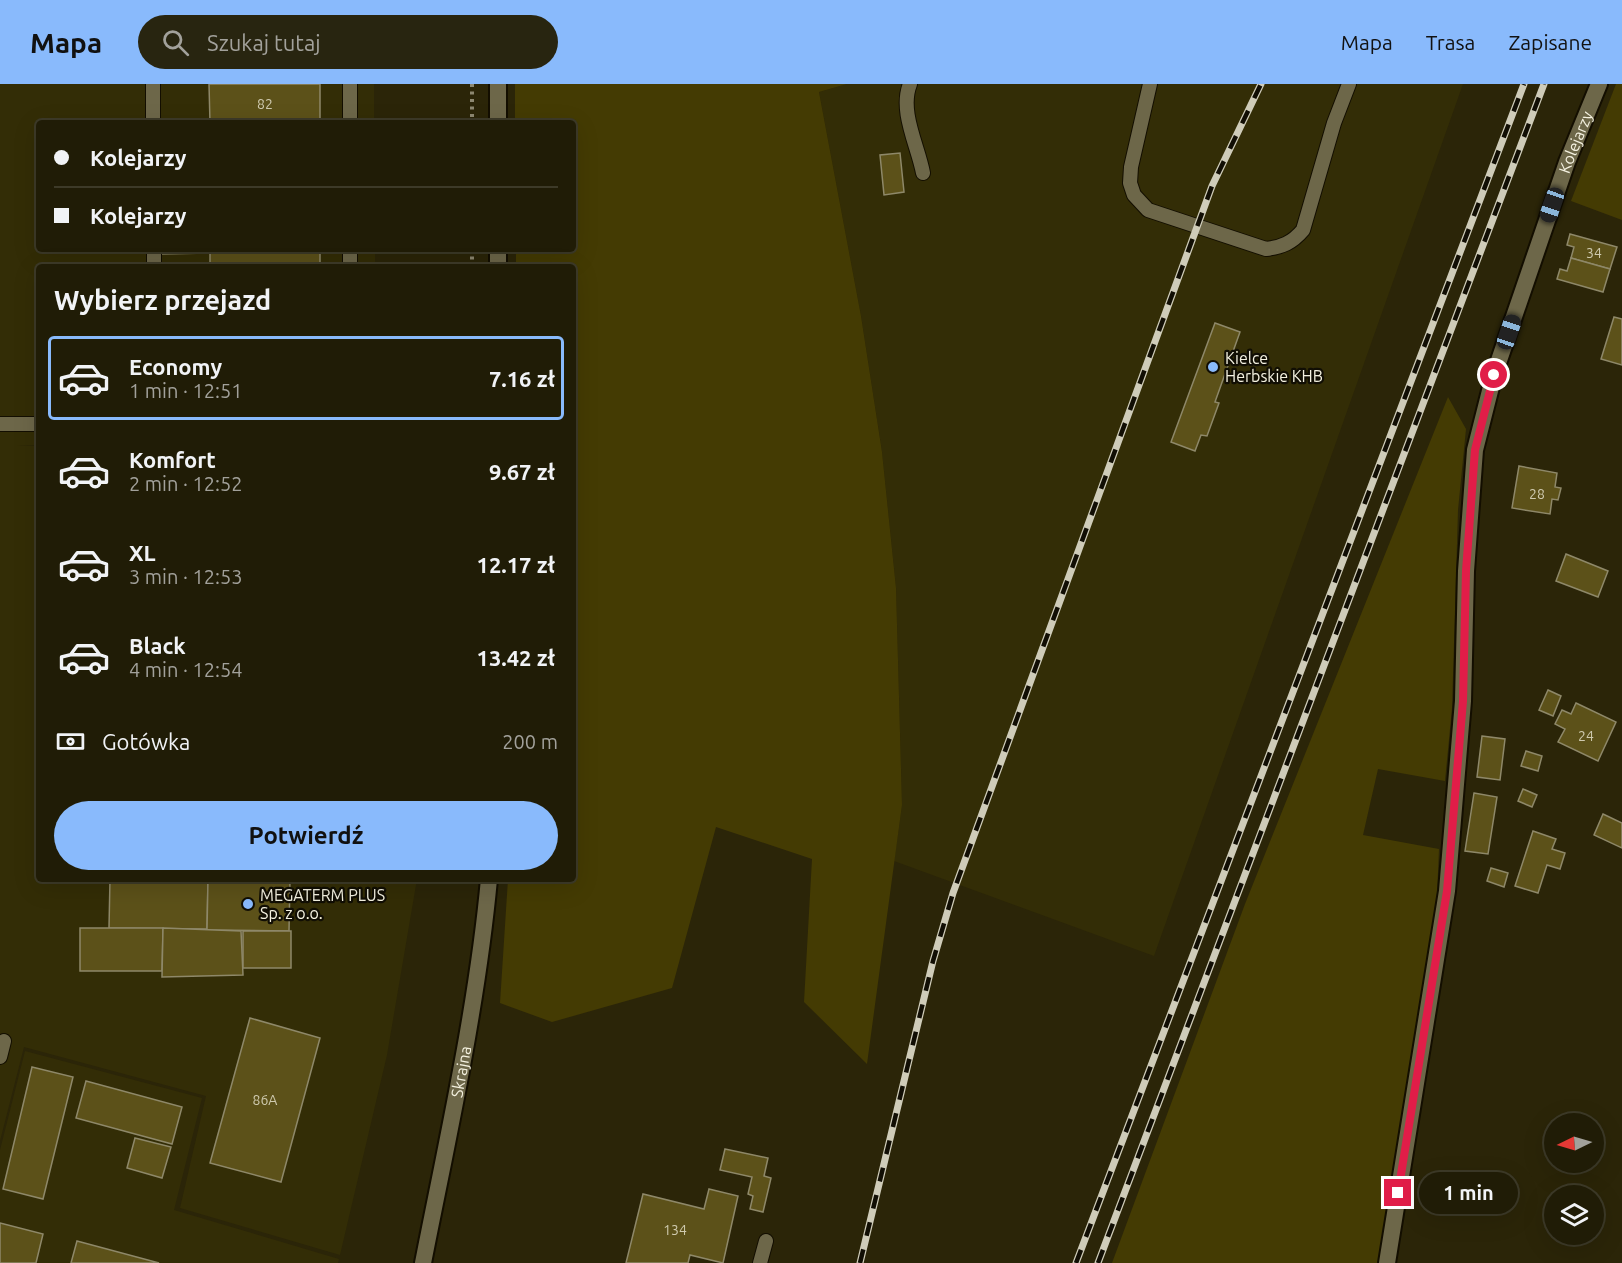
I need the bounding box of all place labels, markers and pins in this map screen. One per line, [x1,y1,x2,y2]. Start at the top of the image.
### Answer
place label: Kielce Herbskie KHB [1225,349,1323,385]
marker: Kielce Herbskie KHB [1206,360,1220,374]
place label: MEGATERM PLUS Sp. z o.o. [260,886,385,922]
marker: MEGATERM PLUS Sp. z o.o. [241,897,255,911]

